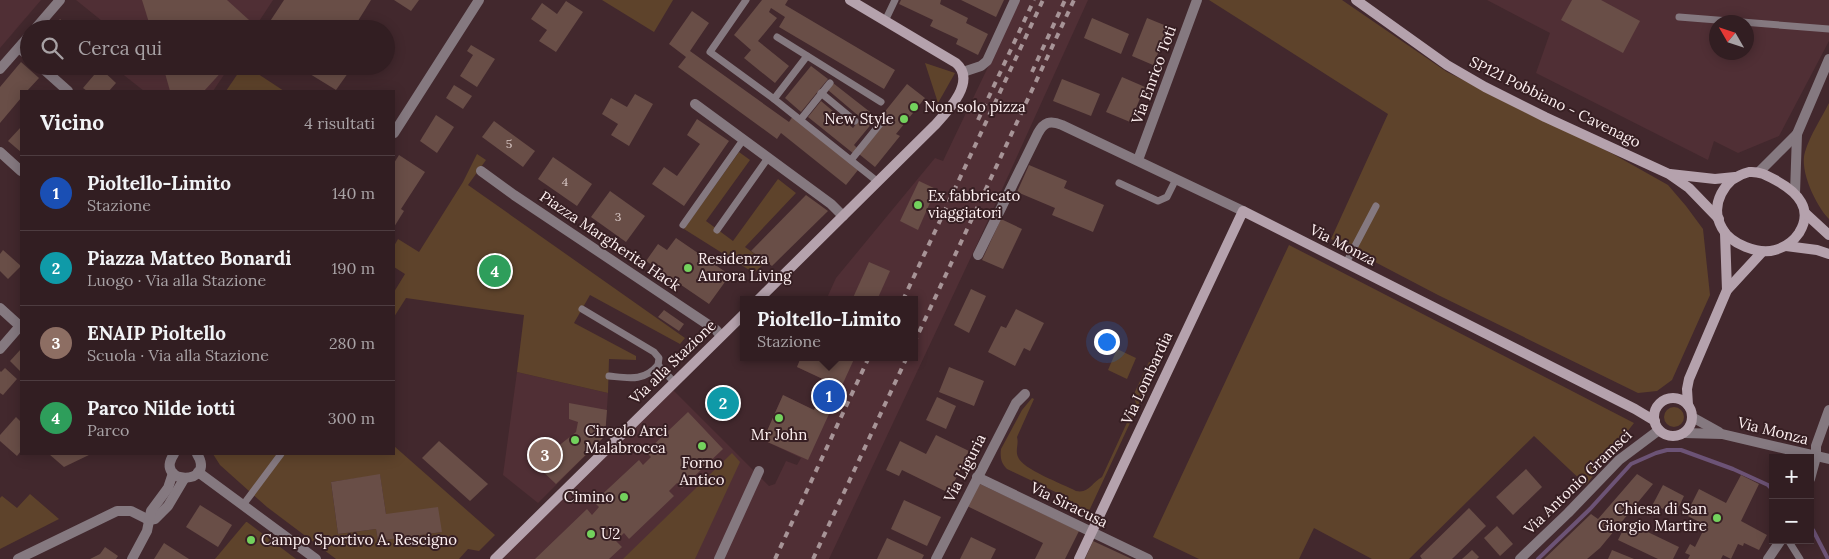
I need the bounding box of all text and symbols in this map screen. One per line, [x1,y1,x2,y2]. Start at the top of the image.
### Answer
north arrow [1709,15,1754,60]
search box [20,20,395,75]
street label: Via Enrico Toti [1127,23,1180,127]
icon: search [38,34,66,62]
text: Cerca qui [78,36,162,60]
street label: SP121 Pobbiano - Cavenago [1466,52,1644,151]
place label: Non solo pizza [924,97,1026,116]
marker: Non solo pizza [908,101,920,113]
text: Vicino [40,109,104,136]
place label: New Style [824,109,894,128]
text: 4 risultati [304,113,375,133]
marker: New Style [898,113,910,125]
house number: 5 [506,136,512,151]
text: Pioltello-Limito [87,171,231,195]
house number: 4 [562,174,569,189]
text: 1 [53,183,59,203]
text: 140 m [332,183,375,203]
street label: Piazza Margherita Hack [536,186,684,295]
place label: Ex fabbricato viaggiatori [928,186,1021,222]
text: Stazione [87,195,151,215]
marker: Ex fabbricato viaggiatori [912,199,924,211]
house number: 3 [615,209,622,224]
street label: Via Monza [1306,219,1380,270]
text: Piazza Matteo Bonardi [87,246,292,270]
place label: Residenza Aurora Living [697,249,792,285]
pin: 4 [479,252,511,290]
text: 2 [52,258,60,278]
text: 190 m [331,258,375,278]
marker: Residenza Aurora Living [682,262,694,274]
text: Luogo · Via alla Stazione [87,270,266,290]
popup [740,296,918,361]
text: Pioltello-Limito [757,307,901,331]
street label: Via alla Stazione [625,316,720,408]
text: ENAIP Pioltello [87,321,226,345]
street label: Via Lombardia [1116,328,1176,428]
your location [1094,329,1120,355]
text: Stazione [757,331,821,351]
text: 3 [52,333,60,353]
text: 280 m [329,333,375,353]
text: Scuola · Via alla Stazione [87,345,269,365]
pin: 1 [813,377,845,415]
pin: 2 [707,384,739,422]
text: Parco Nilde iotti [87,396,235,420]
text: 4 [52,408,60,428]
text: 300 m [328,408,375,428]
marker: Mr John [773,412,785,424]
street label: Via Monza [1735,412,1811,449]
text: Parco [87,420,129,440]
place label: Circolo Arci Malabrocca [585,421,668,457]
place label: Mr John [751,425,807,444]
street label: Via Antonio Gramsci [1519,425,1636,539]
street label: Via Liguria [939,430,990,506]
marker: Circolo Arci Malabrocca [569,434,581,446]
pin: 3 [529,436,561,474]
marker: Forno Antico [696,440,708,452]
place label: Forno Antico [678,453,725,489]
map controls [1769,454,1814,544]
button: + [1769,454,1814,499]
street label: Via Siracusa [1026,477,1111,532]
place label: Cimino [564,487,614,506]
marker: Cimino [618,491,630,503]
place label: Chiesa di San Giorgio Martire [1598,499,1707,535]
button: − [1769,499,1814,544]
marker: Chiesa di San Giorgio Martire [1711,512,1723,524]
place label: U2 [601,524,620,543]
marker: U2 [585,528,597,540]
place label: Campo Sportivo A. Rescigno [261,530,457,549]
marker: Campo Sportivo A. Rescigno [245,534,257,546]

